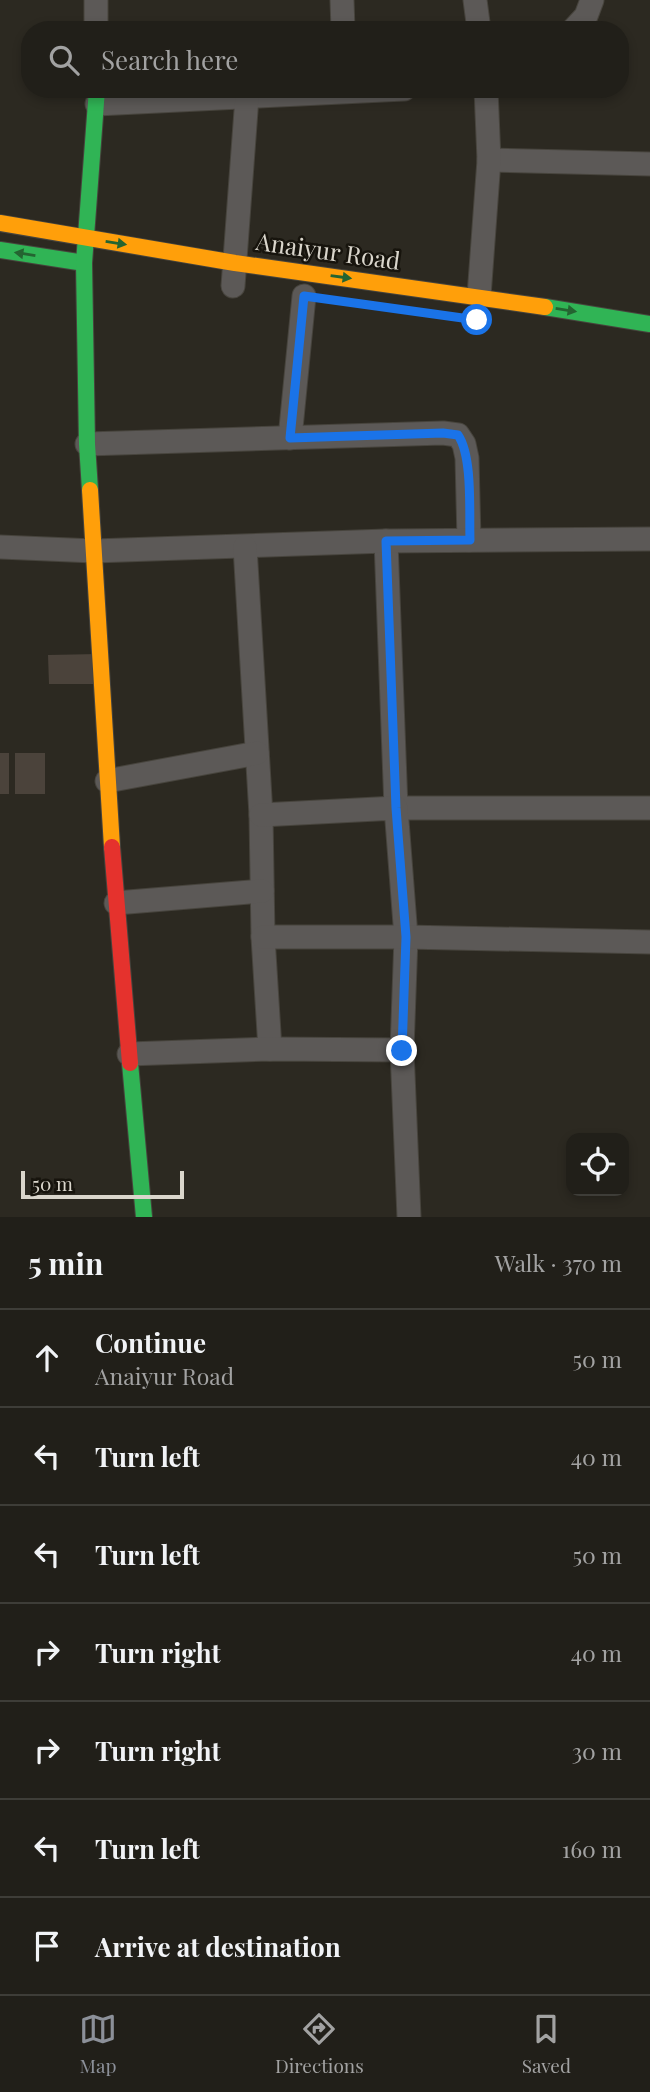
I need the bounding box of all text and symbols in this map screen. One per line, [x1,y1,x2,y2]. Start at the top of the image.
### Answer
search box [21,21,629,98]
icon: search [45,41,83,79]
text: Search here [101,42,238,77]
street label: Anaiyur Road [253,224,402,276]
one-way arrow [105,238,127,249]
one-way arrow [14,248,36,259]
one-way arrow [330,272,352,283]
route start [461,304,492,335]
one-way arrow [555,305,577,316]
route end [386,1035,417,1066]
map controls [566,1133,629,1196]
button: locate [566,1133,629,1196]
scale bar [21,1168,184,1200]
text: 50 m [32,1170,73,1196]
text: 5 min [28,1243,103,1283]
text: Walk · 370 m [495,1247,622,1278]
text: Continue [95,1325,206,1360]
icon: ahead [28,1339,66,1377]
text: 50 m [573,1343,622,1374]
text: Anaiyur Road [95,1360,234,1391]
icon: left [28,1437,66,1475]
text: Turn left [95,1439,200,1474]
text: 40 m [571,1441,622,1472]
icon: left [28,1535,66,1573]
text: Turn left [95,1537,200,1572]
text: 50 m [573,1539,622,1570]
icon: right [28,1633,66,1671]
text: Turn right [95,1635,221,1670]
text: 40 m [571,1637,622,1668]
icon: right [28,1731,66,1769]
text: Turn right [95,1733,221,1768]
text: 30 m [572,1735,622,1766]
icon: left [28,1829,66,1867]
text: Turn left [95,1831,200,1866]
text: 160 m [562,1833,622,1864]
icon: arrive [28,1927,66,1965]
text: Arrive at destination [95,1929,341,1964]
tab: Map [79,2010,117,2078]
tab: Directions [275,2010,364,2078]
tab: Saved [522,2010,571,2078]

